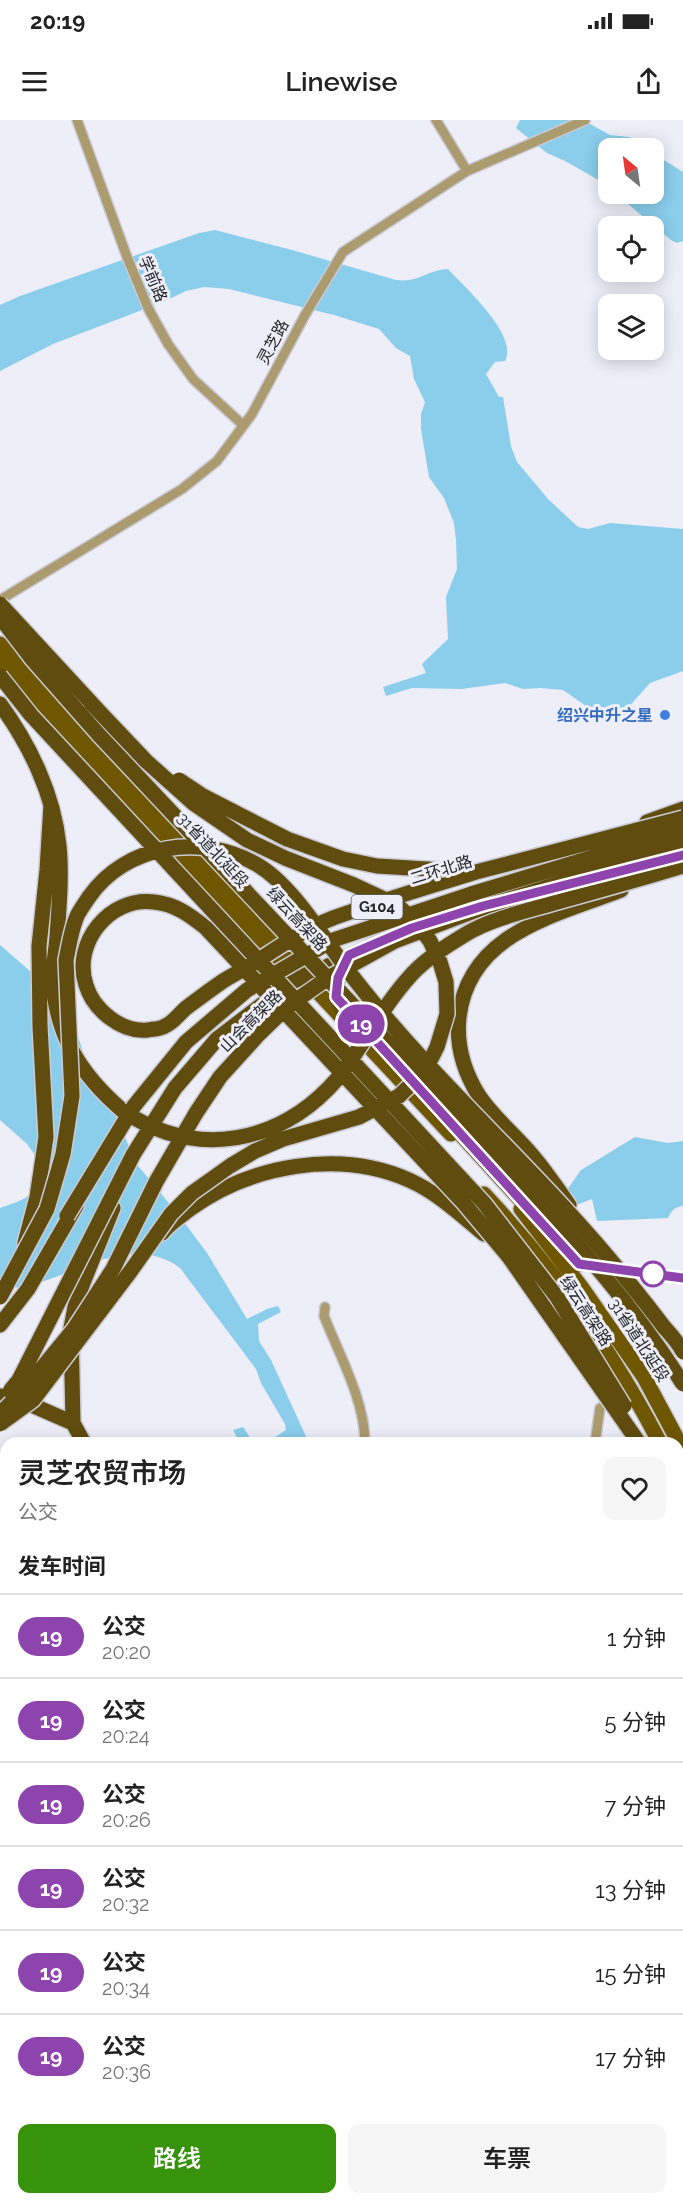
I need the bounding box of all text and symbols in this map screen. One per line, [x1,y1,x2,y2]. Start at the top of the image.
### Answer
text: 20:19 [30,8,85,34]
icon: menu [18,65,51,98]
icon: share [632,65,665,98]
text: Linewise [285,66,398,97]
north arrow [598,138,664,204]
map controls [598,138,664,360]
button: locate [598,216,664,282]
street label: 学前路 [135,253,171,305]
button: layers [598,294,664,360]
street label: 灵芝路 [253,316,293,368]
place label: 绍兴中升之星 [557,706,653,725]
marker: 绍兴中升之星 [658,708,672,722]
street label: 31省道北延段 [174,809,252,891]
street label: 二环北路 [408,852,474,888]
street label: 绿云高架路 [263,883,331,955]
road number: G104 [352,895,403,919]
street label: 山会高架路 [216,986,286,1056]
line badge: 19 [334,1004,388,1044]
text: 19 [350,1012,372,1037]
unlabelled marker [640,1261,666,1287]
street label: 绿云高架路 [556,1272,616,1350]
street label: 31省道北延段 [605,1295,673,1385]
text: 灵芝农贸市场 [18,1457,186,1490]
button: heart [603,1457,666,1520]
text: 公交 [18,1500,58,1524]
text: 发车时间 [18,1553,106,1579]
text: 公交 [102,1613,146,1639]
text: 19 [40,1624,62,1649]
text: 1 分钟 [607,1625,666,1651]
text: 20:20 [102,1640,151,1664]
text: 公交 [102,1697,146,1723]
text: 19 [40,1708,62,1733]
text: 5 分钟 [604,1709,666,1735]
text: 20:24 [102,1724,150,1748]
text: 公交 [102,1781,146,1807]
text: 19 [40,1792,62,1817]
text: 7 分钟 [605,1793,666,1819]
text: 20:26 [102,1808,151,1832]
text: 公交 [102,1865,146,1891]
text: 19 [40,1876,62,1901]
text: 13 分钟 [595,1877,666,1903]
text: 20:32 [102,1892,150,1916]
text: 公交 [102,1949,146,1975]
text: 19 [40,1960,62,1985]
text: 15 分钟 [595,1961,666,1987]
text: 20:34 [102,1976,150,2000]
text: 公交 [102,2033,146,2059]
text: 19 [40,2044,62,2069]
text: 17 分钟 [595,2045,666,2071]
text: 20:36 [102,2060,151,2084]
button: 路线 [18,2124,336,2193]
button: 车票 [348,2124,666,2193]

